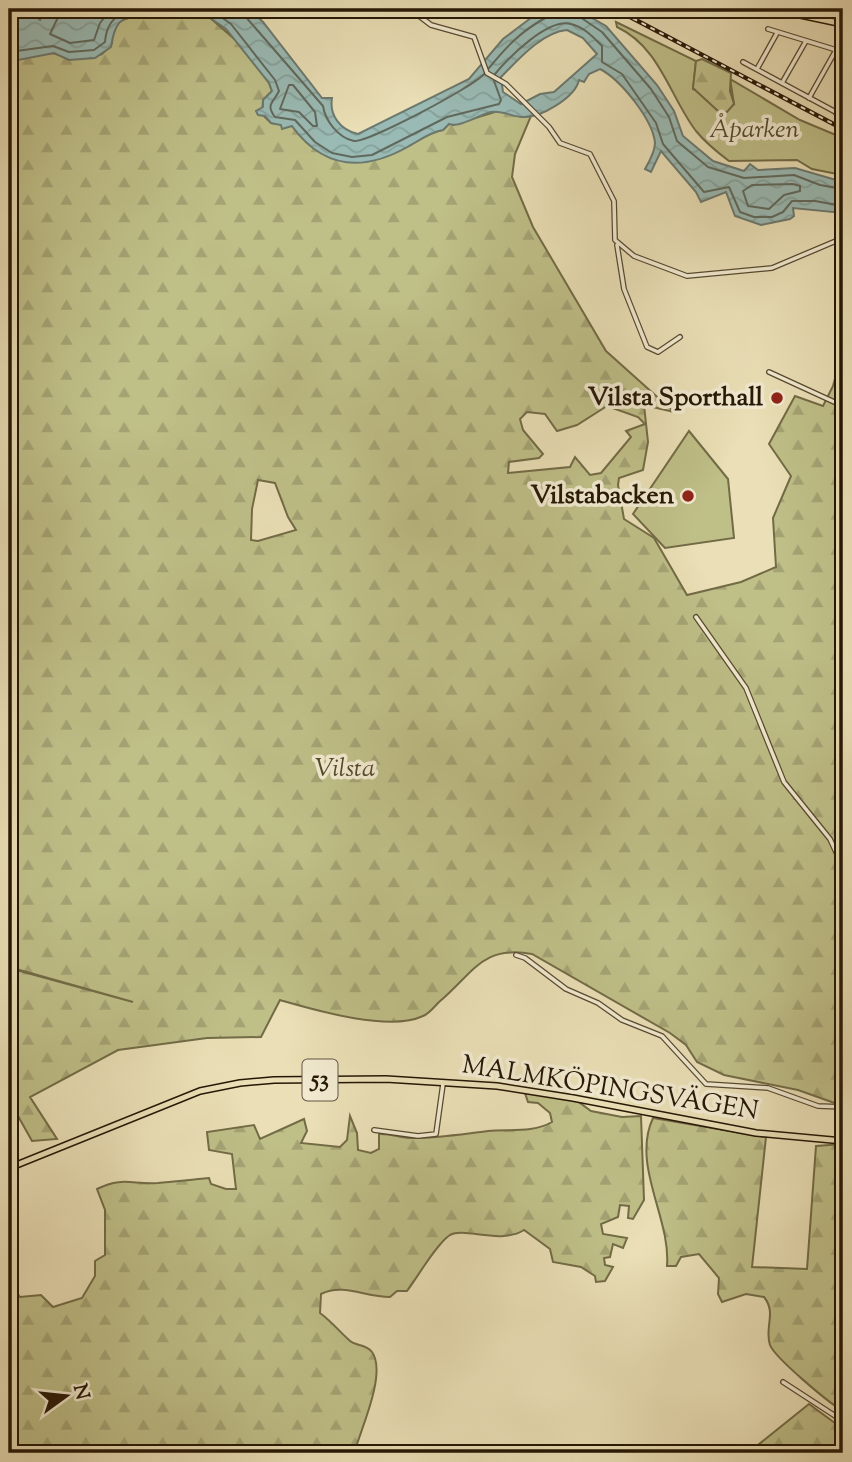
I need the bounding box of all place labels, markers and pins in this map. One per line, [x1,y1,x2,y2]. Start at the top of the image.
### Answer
place label: Vilsta Sporthall [588,380,764,417]
marker: Vilsta Sporthall [769,390,785,406]
place label: Vilstabacken [530,478,675,515]
marker: Vilstabacken [680,488,696,504]

